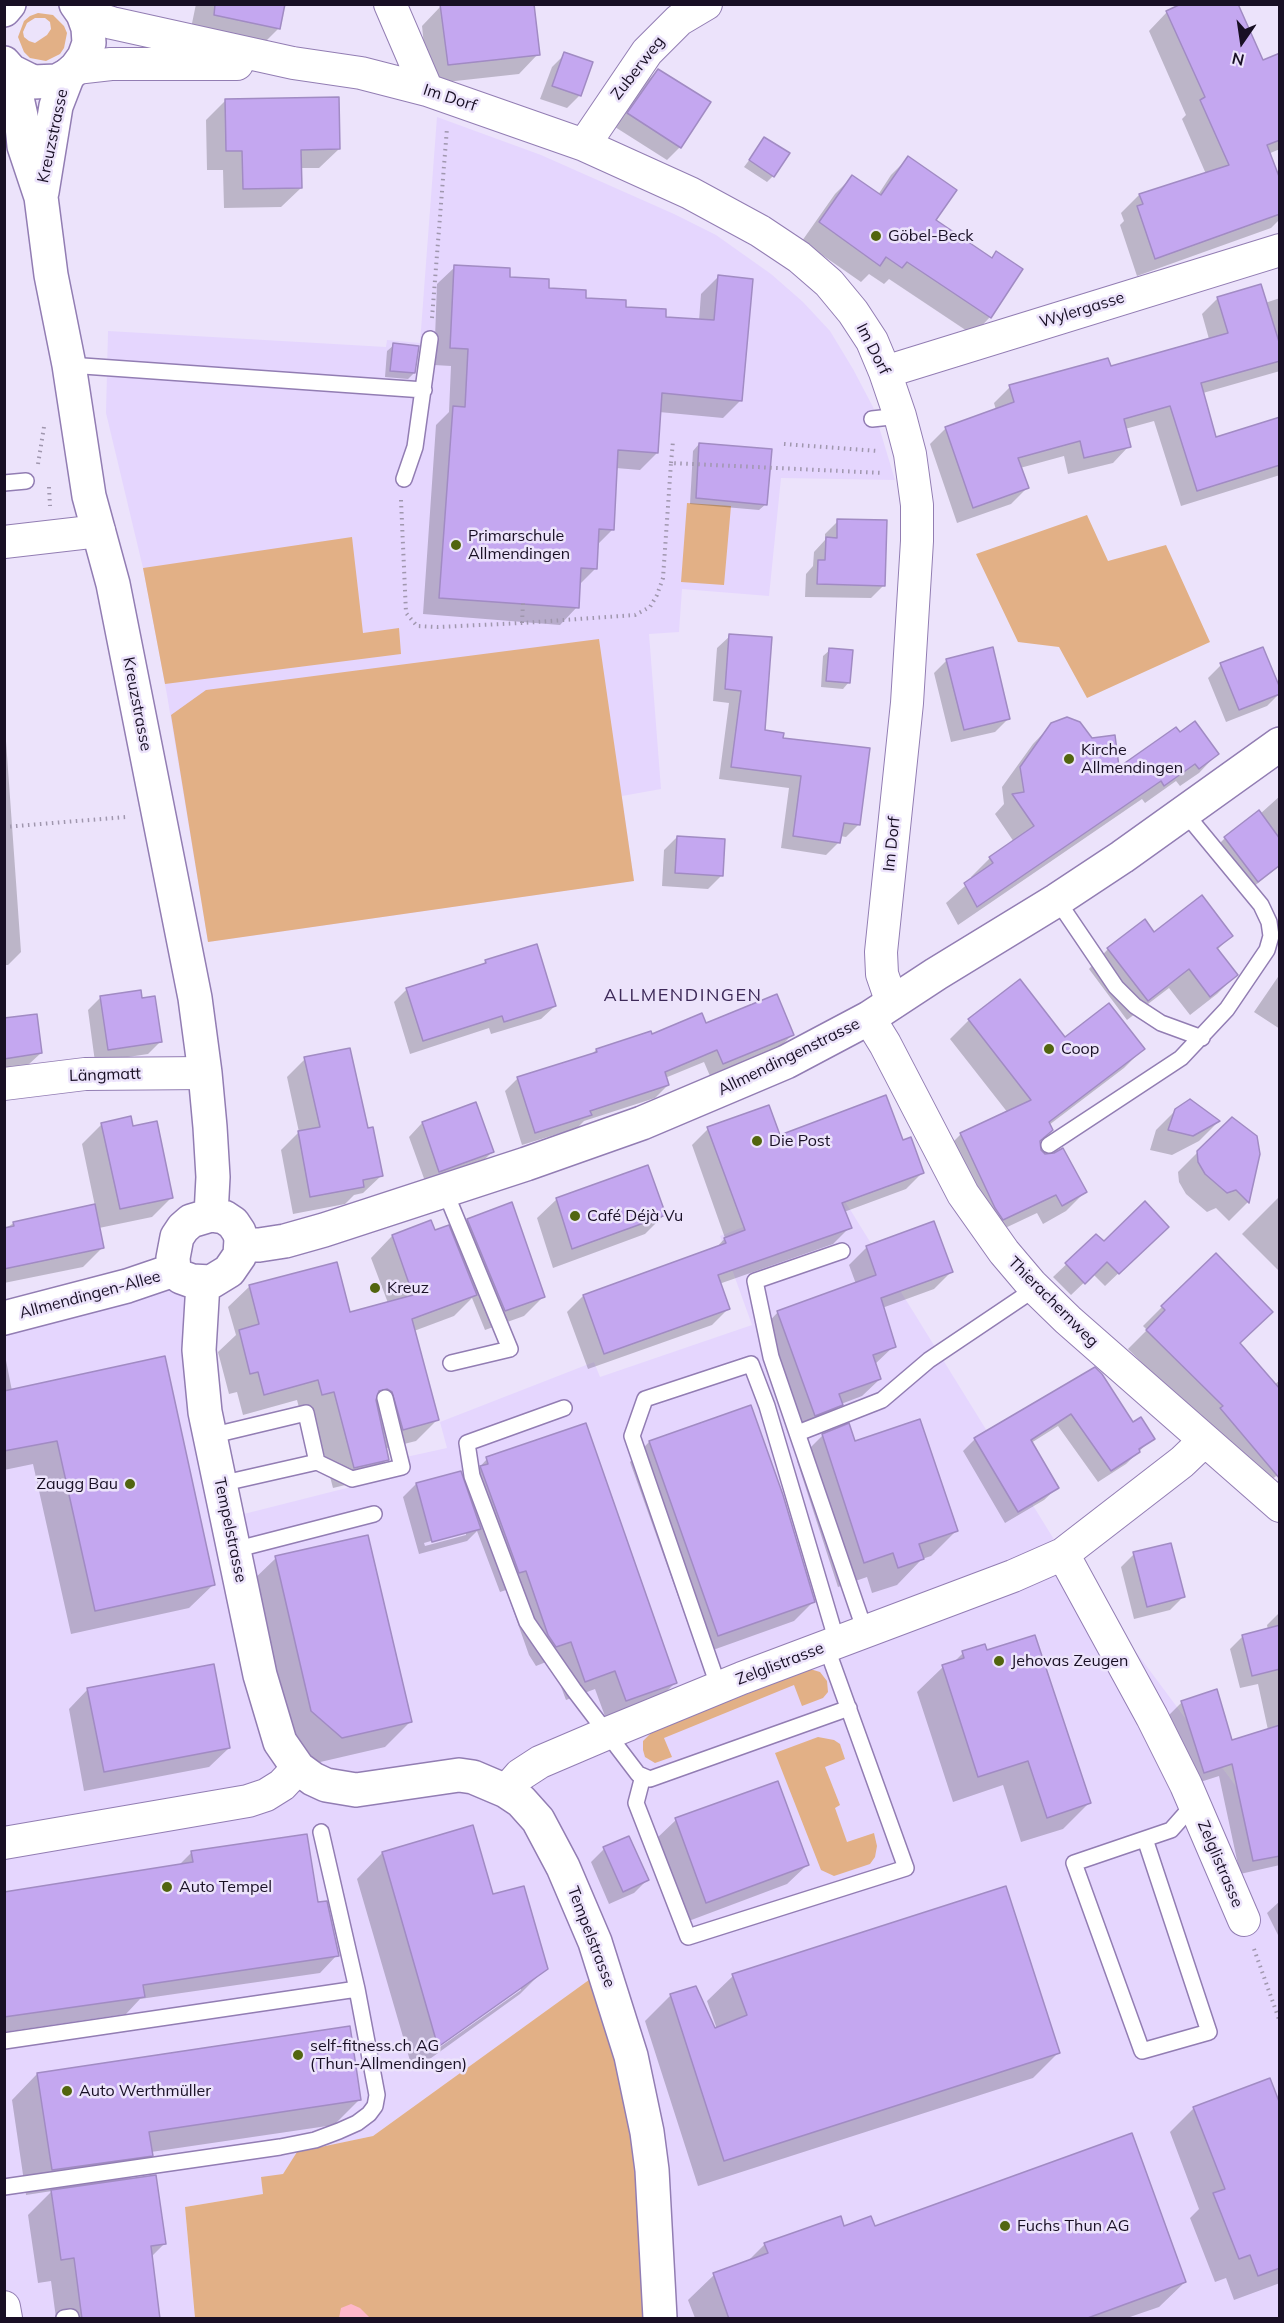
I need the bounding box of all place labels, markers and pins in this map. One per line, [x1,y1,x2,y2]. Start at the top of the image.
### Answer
place label: Göbel-Beck [888,226,974,246]
marker: Göbel-Beck [869,229,883,243]
place label: Primarschule Allmendingen [468,526,570,564]
marker: Primarschule Allmendingen [449,538,463,552]
place label: Kirche Allmendingen [1081,740,1183,778]
marker: Kirche Allmendingen [1062,752,1076,766]
place label: Coop [1061,1039,1099,1059]
marker: Coop [1042,1042,1056,1056]
place label: Die Post [769,1131,830,1151]
marker: Die Post [750,1134,764,1148]
place label: Café Déjà Vu [587,1206,683,1226]
marker: Café Déjà Vu [568,1209,582,1223]
place label: Kreuz [387,1278,429,1298]
marker: Kreuz [368,1281,382,1295]
place label: Zaugg Bau [37,1474,118,1494]
marker: Zaugg Bau [123,1477,137,1491]
place label: Jehovas Zeugen [1011,1651,1128,1671]
marker: Jehovas Zeugen [992,1654,1006,1668]
place label: Auto Tempel [179,1877,272,1897]
marker: Auto Tempel [160,1880,174,1894]
place label: self-fitness.ch AG (Thun-Allmendingen) [310,2036,467,2074]
marker: self-fitness.ch AG (Thun-Allmendingen) [291,2048,305,2062]
place label: Auto Werthmüller [79,2081,211,2101]
marker: Auto Werthmüller [60,2084,74,2098]
place label: Fuchs Thun AG [1017,2216,1130,2236]
marker: Fuchs Thun AG [998,2219,1012,2233]

